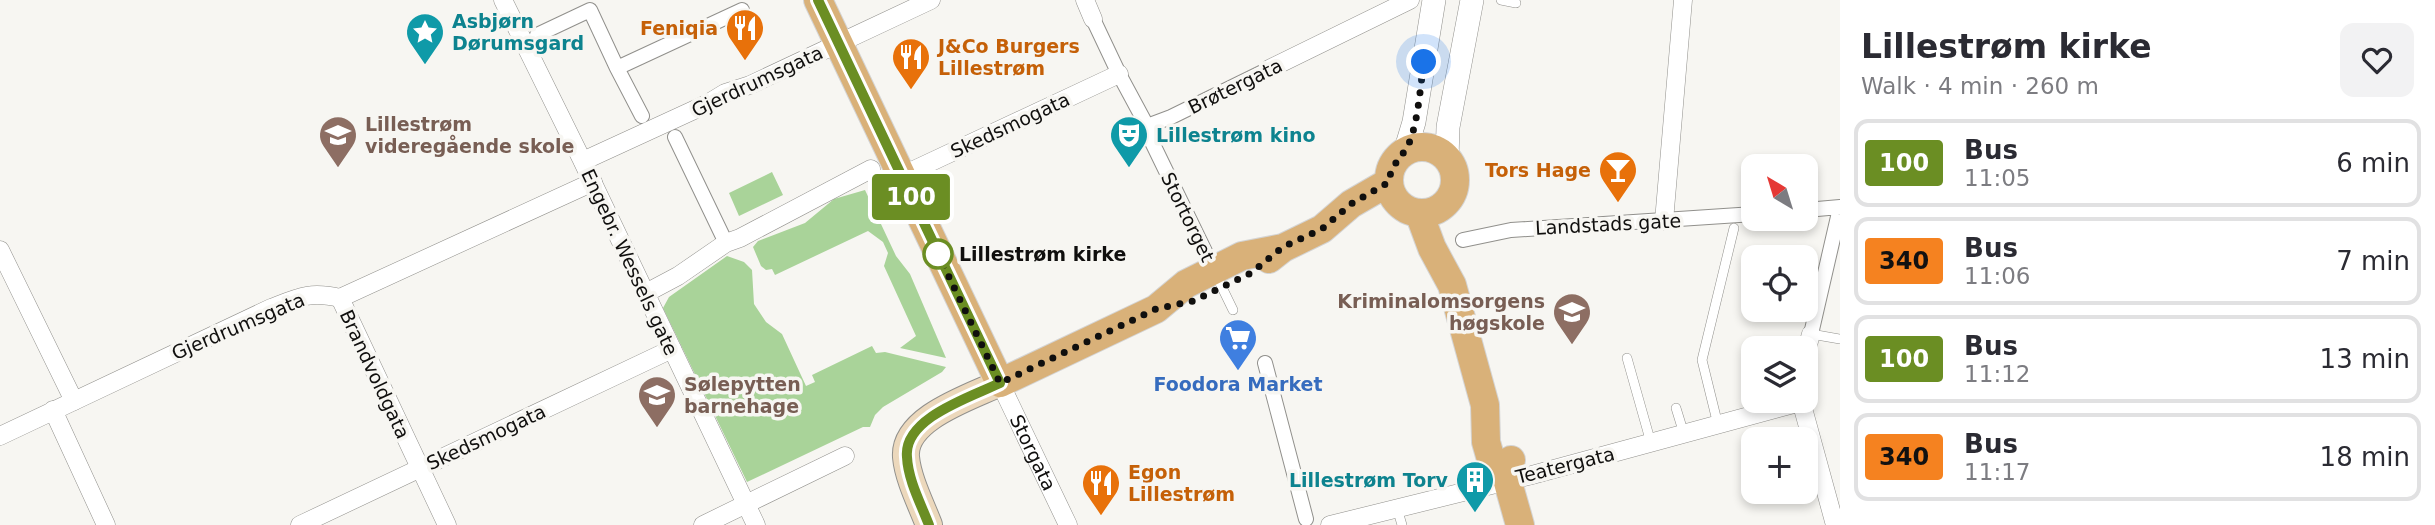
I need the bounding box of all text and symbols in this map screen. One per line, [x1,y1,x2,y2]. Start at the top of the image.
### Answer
restaurant icon: Feniqia [724,7,766,62]
place label: Asbjørn Dørumsgard [452,10,584,54]
place icon: Asbjørn Dørumsgard [404,11,446,66]
place label: Feniqia [640,17,718,39]
button: heart [2340,23,2414,97]
text: Lillestrøm kirke [1861,27,2152,66]
place label: J&Co Burgers Lillestrøm [936,35,1080,79]
restaurant icon: J&Co Burgers Lillestrøm [890,36,932,91]
street label: Gjerdrumsgata [688,41,826,121]
your location [1406,44,1441,79]
street label: Brøtergata [1184,54,1286,118]
text: Walk · 4 min · 260 m [1861,73,2099,99]
street label: Skedsmogata [947,88,1073,162]
place label: Lillestrøm videregående skole [365,113,574,157]
school or university icon: Lillestrøm videregående skole [317,114,359,169]
theatre icon: Lillestrøm kino [1108,114,1150,169]
place label: Lillestrøm kino [1156,124,1316,146]
text: Bus [1964,135,2018,165]
text: 6 min [2336,148,2410,178]
bar icon: Tors Hage [1597,149,1639,204]
text: 100 [1879,149,1929,177]
north arrow [1741,154,1818,231]
map controls [1741,154,1818,504]
place label: Tors Hage [1485,159,1591,181]
street label: Engebr. Wessels gate [577,165,683,359]
text: 11:05 [1964,165,2030,191]
street label: Stortorget [1157,169,1219,265]
line badge: 100 [871,174,951,220]
text: 100 [886,183,936,211]
street label: Landstads gate [1534,209,1682,239]
text: Bus [1964,233,2018,263]
marker: Lillestrøm kirke [923,239,953,269]
place label: Lillestrøm kirke [959,243,1126,265]
button: locate [1741,245,1818,322]
text: 7 min [2336,246,2410,276]
text: 340 [1879,247,1929,275]
text: 11:06 [1964,263,2030,289]
street label: Gjerdrumsgata [168,288,308,364]
place label: Kriminalomsorgens høgskole [1337,290,1545,334]
school or university icon: Kriminalomsorgens høgskole [1551,291,1593,346]
street label: Brandvoldgata [336,306,414,442]
supermarket icon: Foodora Market [1217,317,1259,372]
text: Bus [1964,331,2018,361]
button: layers [1741,336,1818,413]
text: 13 min [2320,344,2410,374]
text: 100 [1879,345,1929,373]
text: 11:12 [1964,361,2030,387]
place label: Sølepytten barnehage [684,373,801,417]
place label: Foodora Market [1154,373,1322,395]
school or university icon: Sølepytten barnehage [636,374,678,429]
street label: Skedsmogata [423,400,549,474]
street label: Storgata [1006,411,1061,494]
button: + [1741,427,1818,504]
text: Bus [1964,429,2018,459]
street label: Teatergata [1512,442,1617,488]
text: 18 min [2320,442,2410,472]
text: 340 [1879,443,1929,471]
building icon: Lillestrøm Torv [1454,459,1496,514]
text: 11:17 [1964,459,2030,485]
place label: Egon Lillestrøm [1128,461,1235,505]
restaurant icon: Egon Lillestrøm [1080,462,1122,517]
place label: Lillestrøm Torv [1289,469,1449,491]

